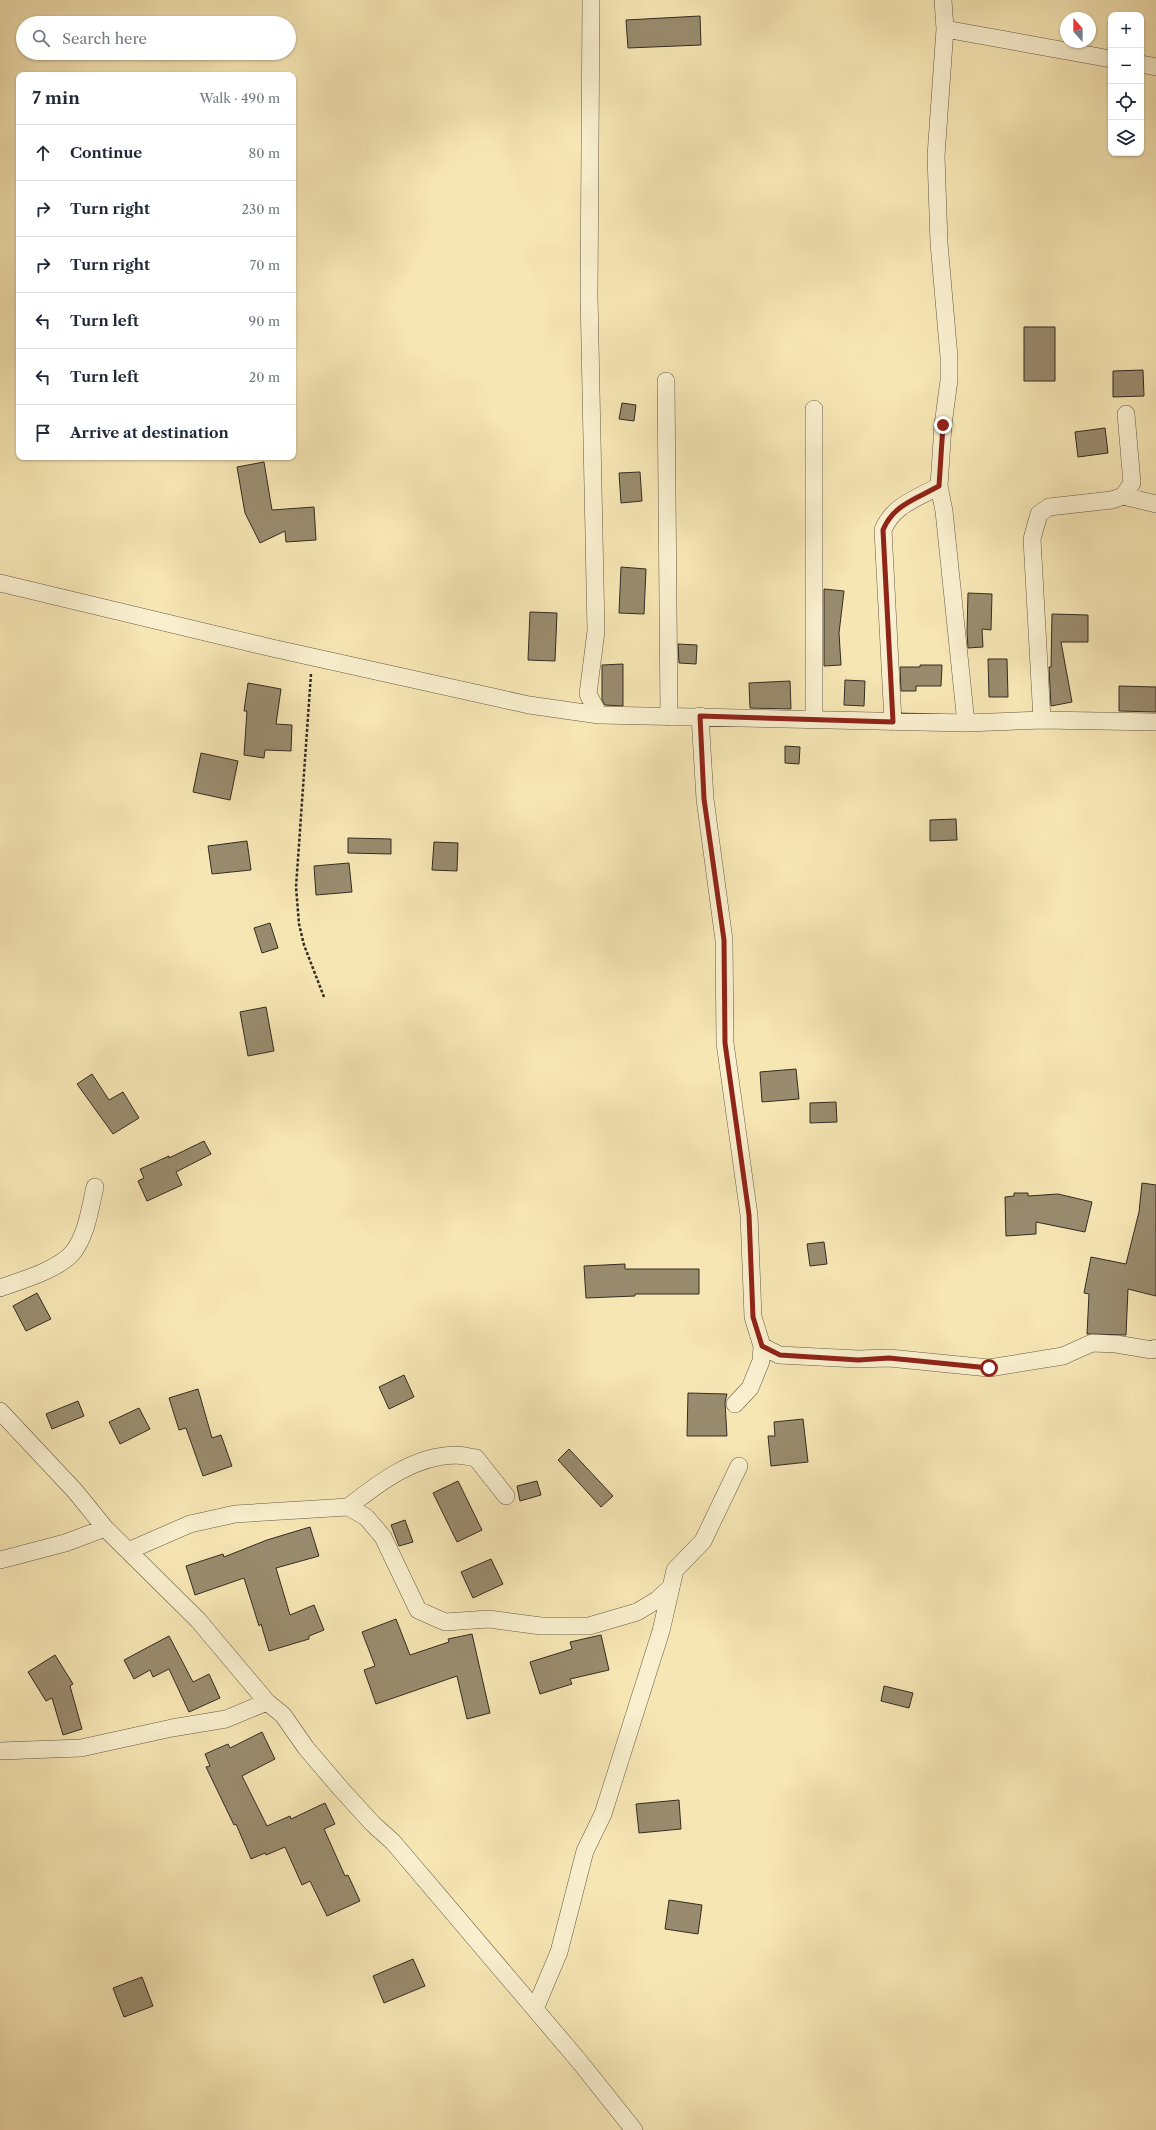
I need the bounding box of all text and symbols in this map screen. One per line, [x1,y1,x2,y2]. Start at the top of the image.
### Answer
north arrow [1060,12,1096,48]
map controls [1108,12,1144,156]
button: + [1108,12,1144,48]
search box [16,16,296,60]
icon: search [30,27,52,49]
text: Search here [62,29,147,48]
button: − [1108,48,1144,84]
button: locate [1108,84,1144,120]
text: 7 min [32,88,80,108]
text: Walk · 490 m [199,90,280,106]
button: layers [1108,120,1144,156]
icon: ahead [32,142,54,164]
text: Continue [70,143,142,162]
text: 80 m [248,145,280,161]
icon: right [32,198,54,220]
text: Turn right [70,199,150,218]
text: 230 m [242,201,280,217]
icon: right [32,254,54,276]
text: Turn right [70,255,150,274]
text: 70 m [250,257,280,273]
icon: left [32,310,54,332]
text: Turn left [70,311,139,330]
text: 90 m [249,313,280,329]
icon: left [32,366,54,388]
text: Turn left [70,367,139,386]
text: 20 m [249,369,280,385]
route end [934,416,952,434]
icon: arrive [32,422,54,444]
text: Arrive at destination [70,423,229,442]
route start [980,1359,998,1377]

